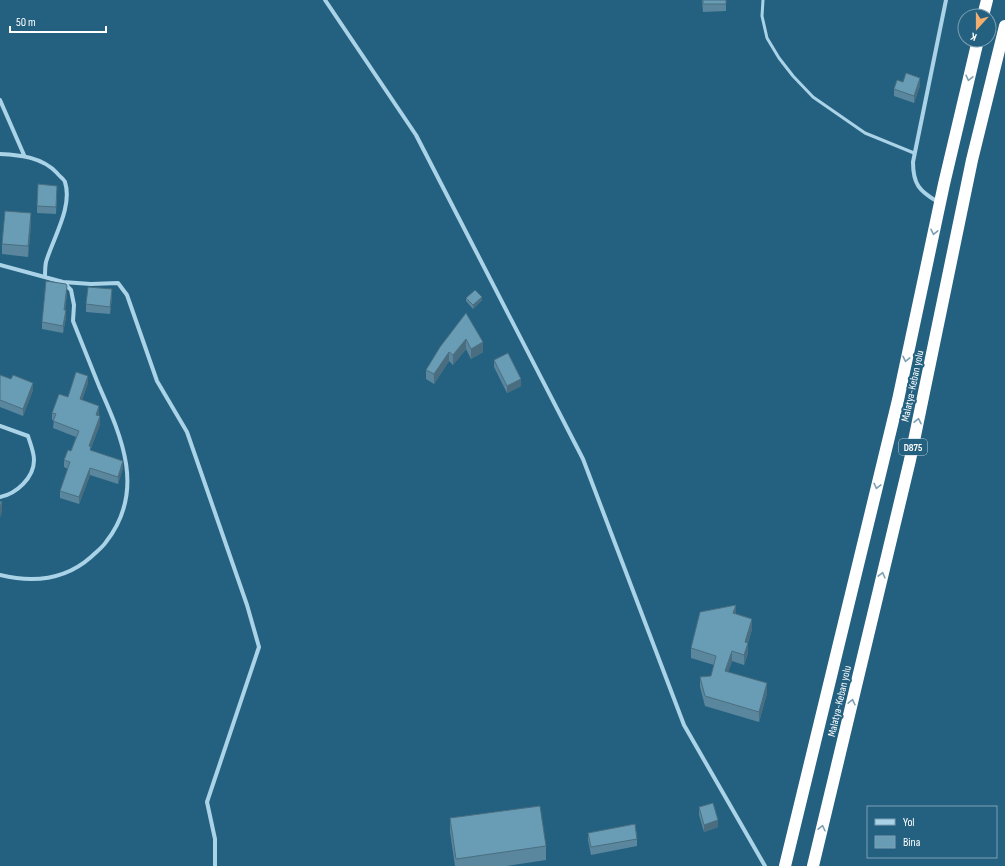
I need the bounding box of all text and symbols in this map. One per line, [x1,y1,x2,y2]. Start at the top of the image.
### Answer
scale bar [10,8,106,34]
north arrow [957,8,997,48]
text: 50 m [16,15,36,30]
text: K [968,30,978,44]
one-way arrow [965,75,973,81]
one-way arrow [930,229,938,235]
street label: Malatya-Keban yolu [899,349,926,423]
one-way arrow [903,356,911,362]
one-way arrow [914,418,922,424]
road number: D875 [899,439,927,455]
one-way arrow [873,482,882,489]
one-way arrow [878,572,886,578]
street label: Malatya-Keban yolu [825,664,854,738]
one-way arrow [848,698,856,705]
legend [867,806,997,858]
text: Yol [903,815,915,830]
one-way arrow [818,825,826,831]
text: Bina [903,835,921,850]

